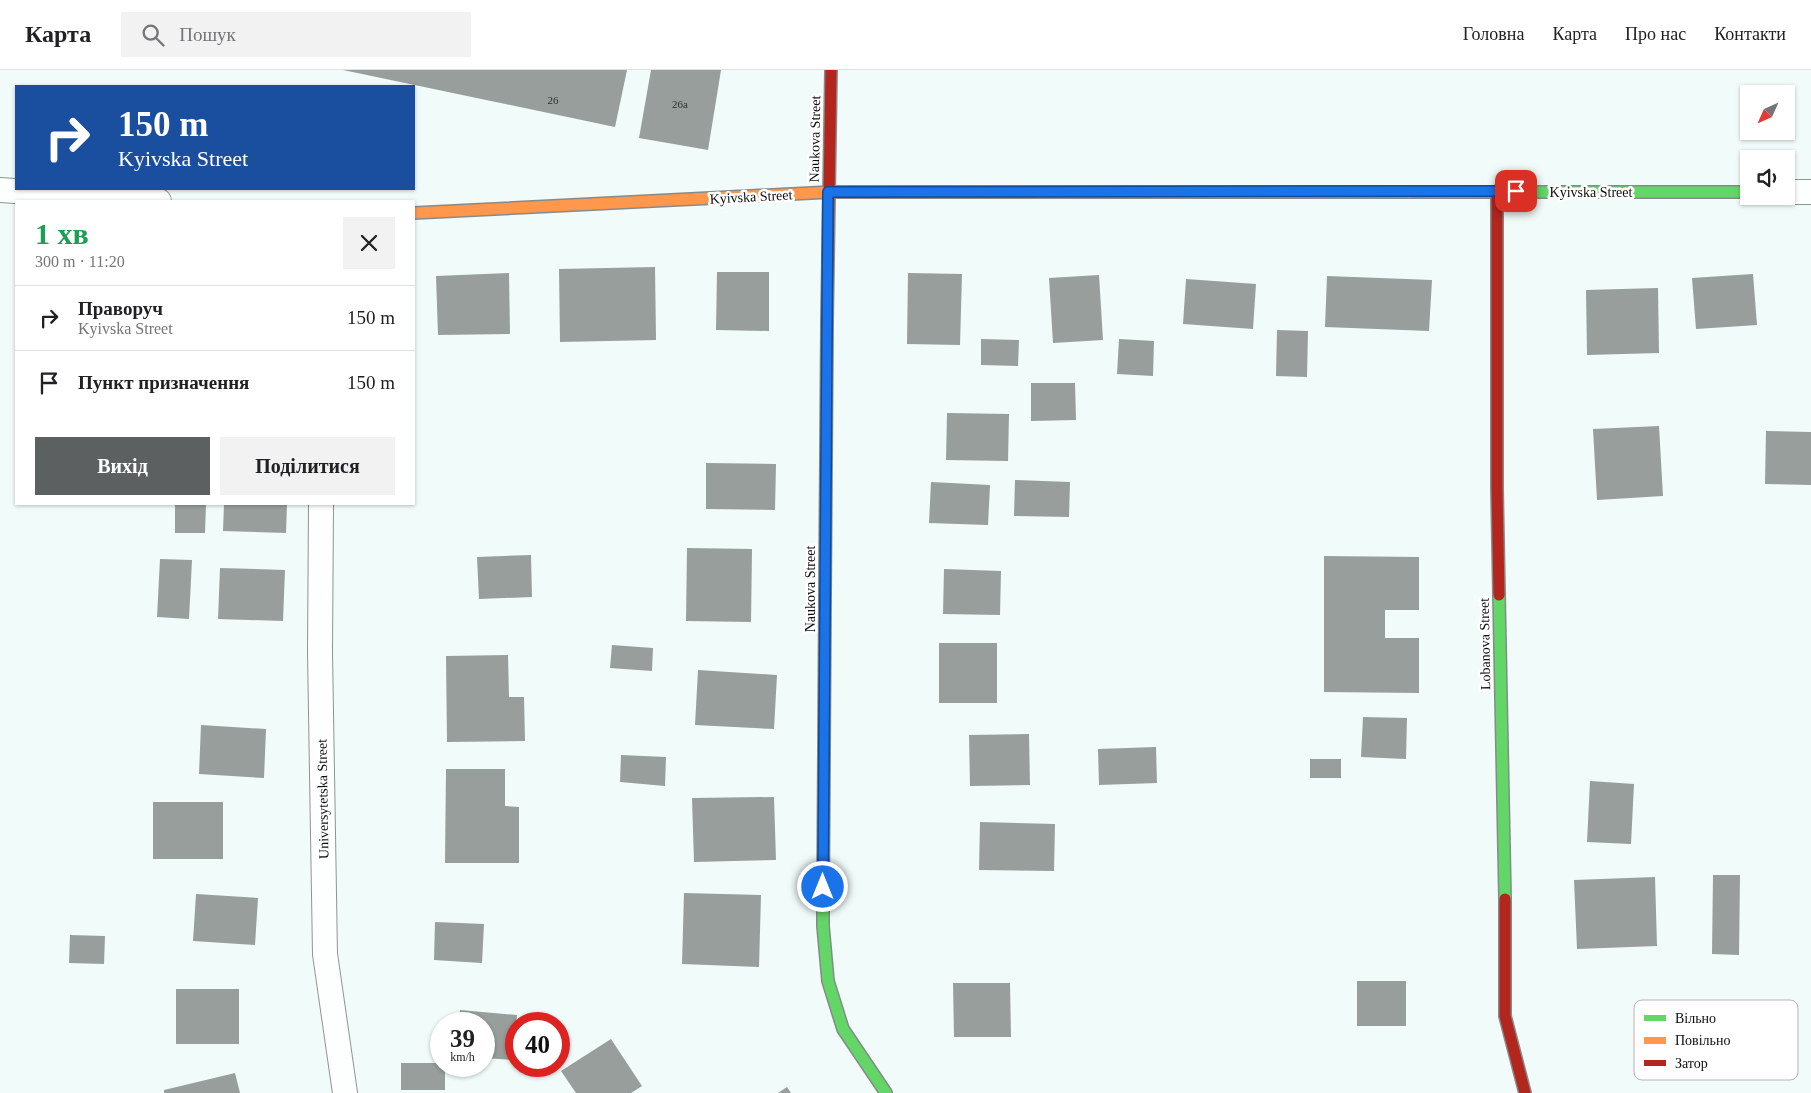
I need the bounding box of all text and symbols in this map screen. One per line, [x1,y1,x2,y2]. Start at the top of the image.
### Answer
search box [121,12,471,57]
text: Карта [25,21,91,47]
icon: search [139,21,167,49]
text: Пошук [179,24,236,45]
text: Головна [1463,24,1524,44]
text: Карта [1552,24,1597,44]
text: Про нас [1625,24,1686,44]
text: Контакти [1714,24,1786,44]
north arrow [1740,85,1795,140]
map controls [1740,85,1795,205]
house number: 26 [548,94,559,106]
street label: Naukova Street [807,95,823,182]
house number: 26а [672,98,688,110]
icon: right [35,105,100,170]
text: 150 m [118,105,208,144]
text: Kyivska Street [118,146,248,171]
button: sound [1740,150,1795,205]
pin [1495,170,1537,212]
icon: arrive [1502,177,1530,205]
street label: Kyivska Street [1550,185,1633,200]
street label: Kyivska Street [709,187,793,207]
text: 1 хв [35,217,89,250]
button: close [343,217,395,269]
text: 300 m · 11:20 [35,253,125,270]
text: Праворуч [78,298,163,319]
icon: right [35,304,63,332]
text: 150 m [347,307,395,328]
text: Kyivska Street [78,320,173,337]
icon: arrive [35,369,63,397]
text: Пункт призначення [78,372,249,393]
text: 150 m [347,372,395,393]
button: Вихід [35,437,210,495]
button: Поділитися [220,437,395,495]
street label: Naukova Street [803,546,818,632]
street label: Lobanova Street [1477,598,1493,690]
street label: Universytetska Street [314,739,332,859]
position arrow [796,860,848,912]
legend [1634,1000,1798,1080]
text: Вільно [1675,1011,1716,1026]
speed limit sign: 40 [505,1012,570,1077]
text: 39 [450,1025,475,1052]
text: Повільно [1675,1033,1730,1048]
text: km/h [450,1050,475,1064]
text: Затор [1675,1056,1708,1071]

